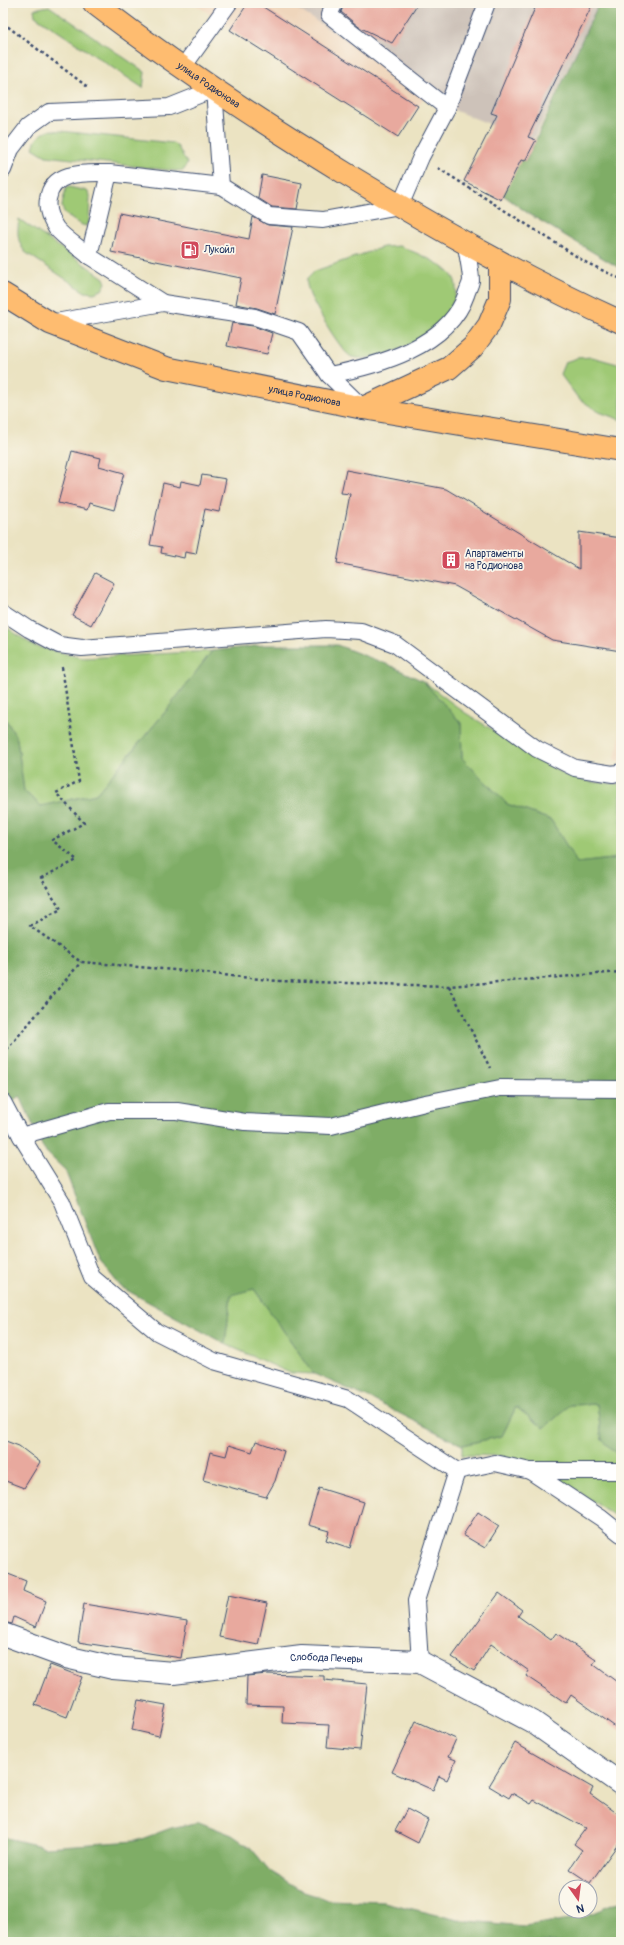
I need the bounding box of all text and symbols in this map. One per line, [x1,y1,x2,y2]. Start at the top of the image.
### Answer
street label: улица Родионова [174,59,242,111]
fuel station icon: Лукойл [179,239,201,261]
place label: Лукойл [203,244,235,256]
street label: улица Родионова [266,383,342,409]
place label: Апартаменты на Родионова [465,548,524,572]
building icon: Апартаменты на Родионова [440,549,462,571]
street label: Слобода Печеры [289,1651,363,1666]
north arrow [558,1879,598,1919]
text: N [575,1901,585,1916]

